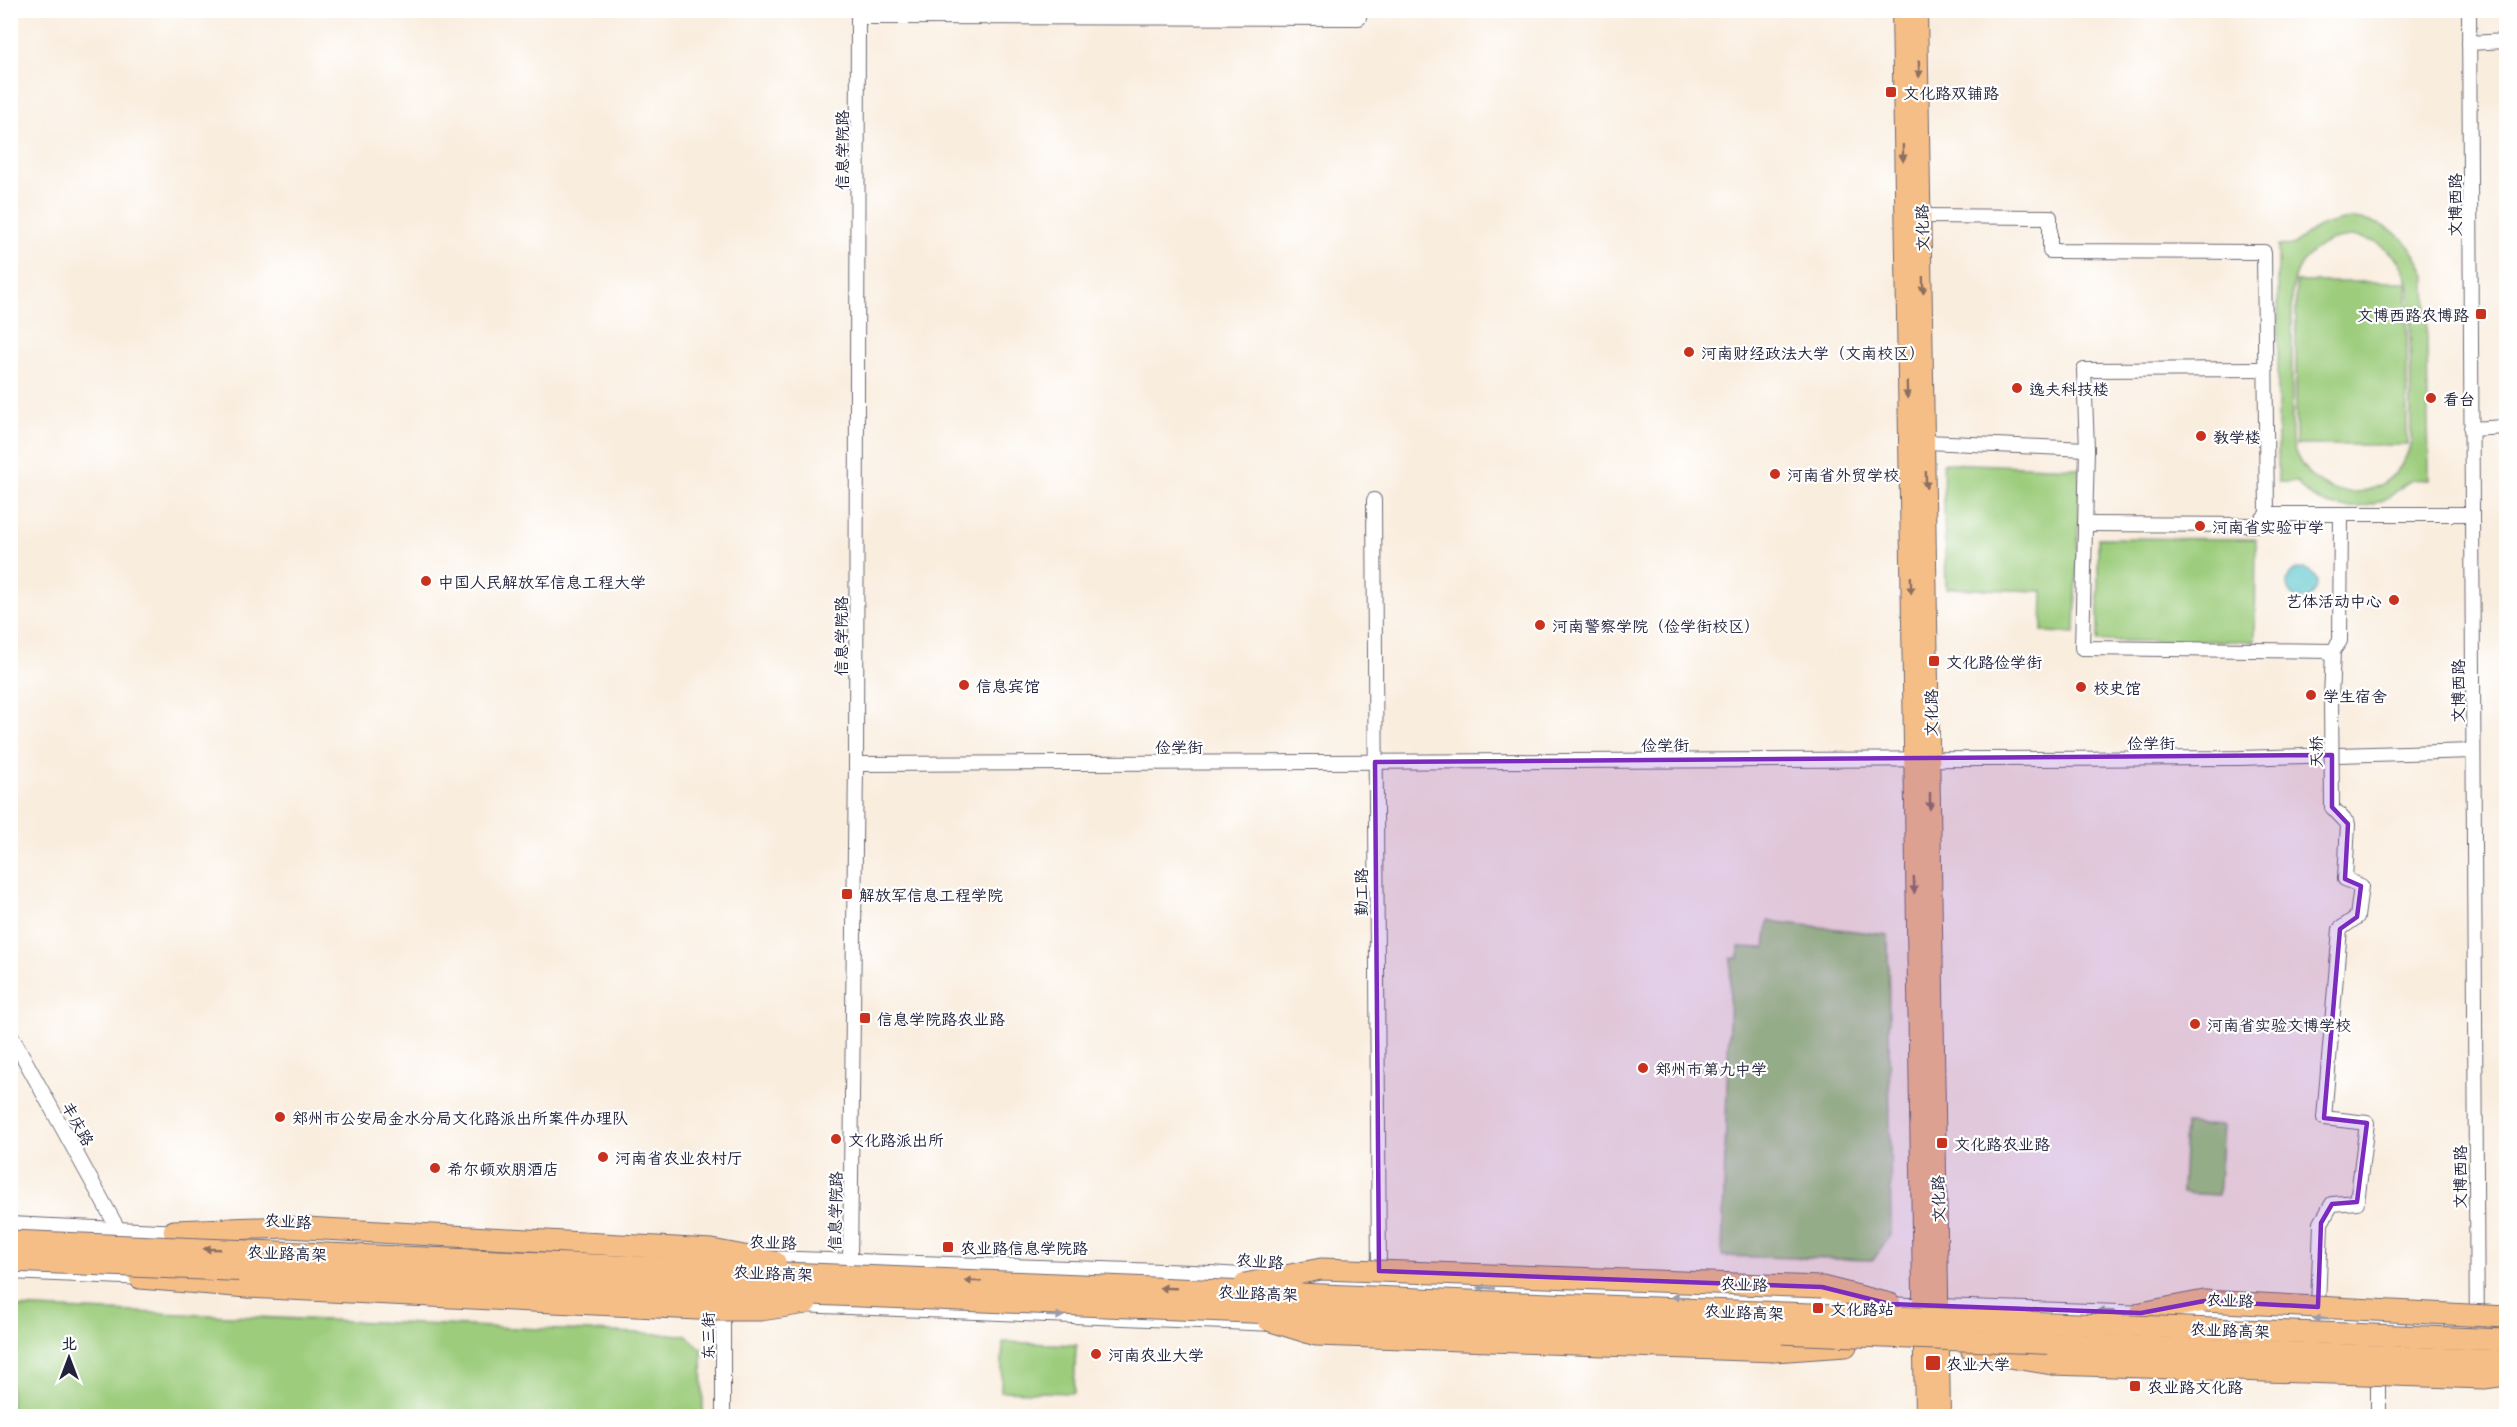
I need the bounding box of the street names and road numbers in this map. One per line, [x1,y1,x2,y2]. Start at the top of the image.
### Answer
street label: 信息学院路 [829,110,853,190]
street label: 文博西路 [2442,173,2466,237]
street label: 文化路 [1909,204,1933,252]
street label: 信息学院路 [828,596,852,676]
street label: 文博西路 [2445,659,2469,723]
street label: 文化路 [1918,689,1942,737]
street label: 俭学街 [2127,730,2175,754]
street label: 俭学街 [1641,732,1689,756]
street label: 俭学街 [1155,734,1203,758]
street label: 天桥 [2303,736,2327,768]
street label: 勤工路 [1348,868,1372,916]
street label: 丰庆路 [57,1096,101,1150]
street label: 文博西路 [2447,1145,2471,1209]
street label: 信息学院路 [821,1171,847,1251]
street label: 文化路 [1925,1175,1949,1223]
street label: 农业路 [263,1207,313,1233]
street label: 农业路 [749,1228,797,1254]
street label: 农业路高架 [247,1239,327,1265]
street label: 农业路 [1235,1246,1285,1274]
street label: 农业路高架 [733,1259,813,1285]
street label: 农业路 [1720,1270,1768,1296]
street label: 农业路高架 [1218,1279,1298,1305]
street label: 农业路 [2206,1286,2254,1312]
street label: 农业路高架 [1704,1298,1784,1324]
street label: 东三街 [695,1312,719,1360]
street label: 农业路高架 [2190,1316,2270,1342]

